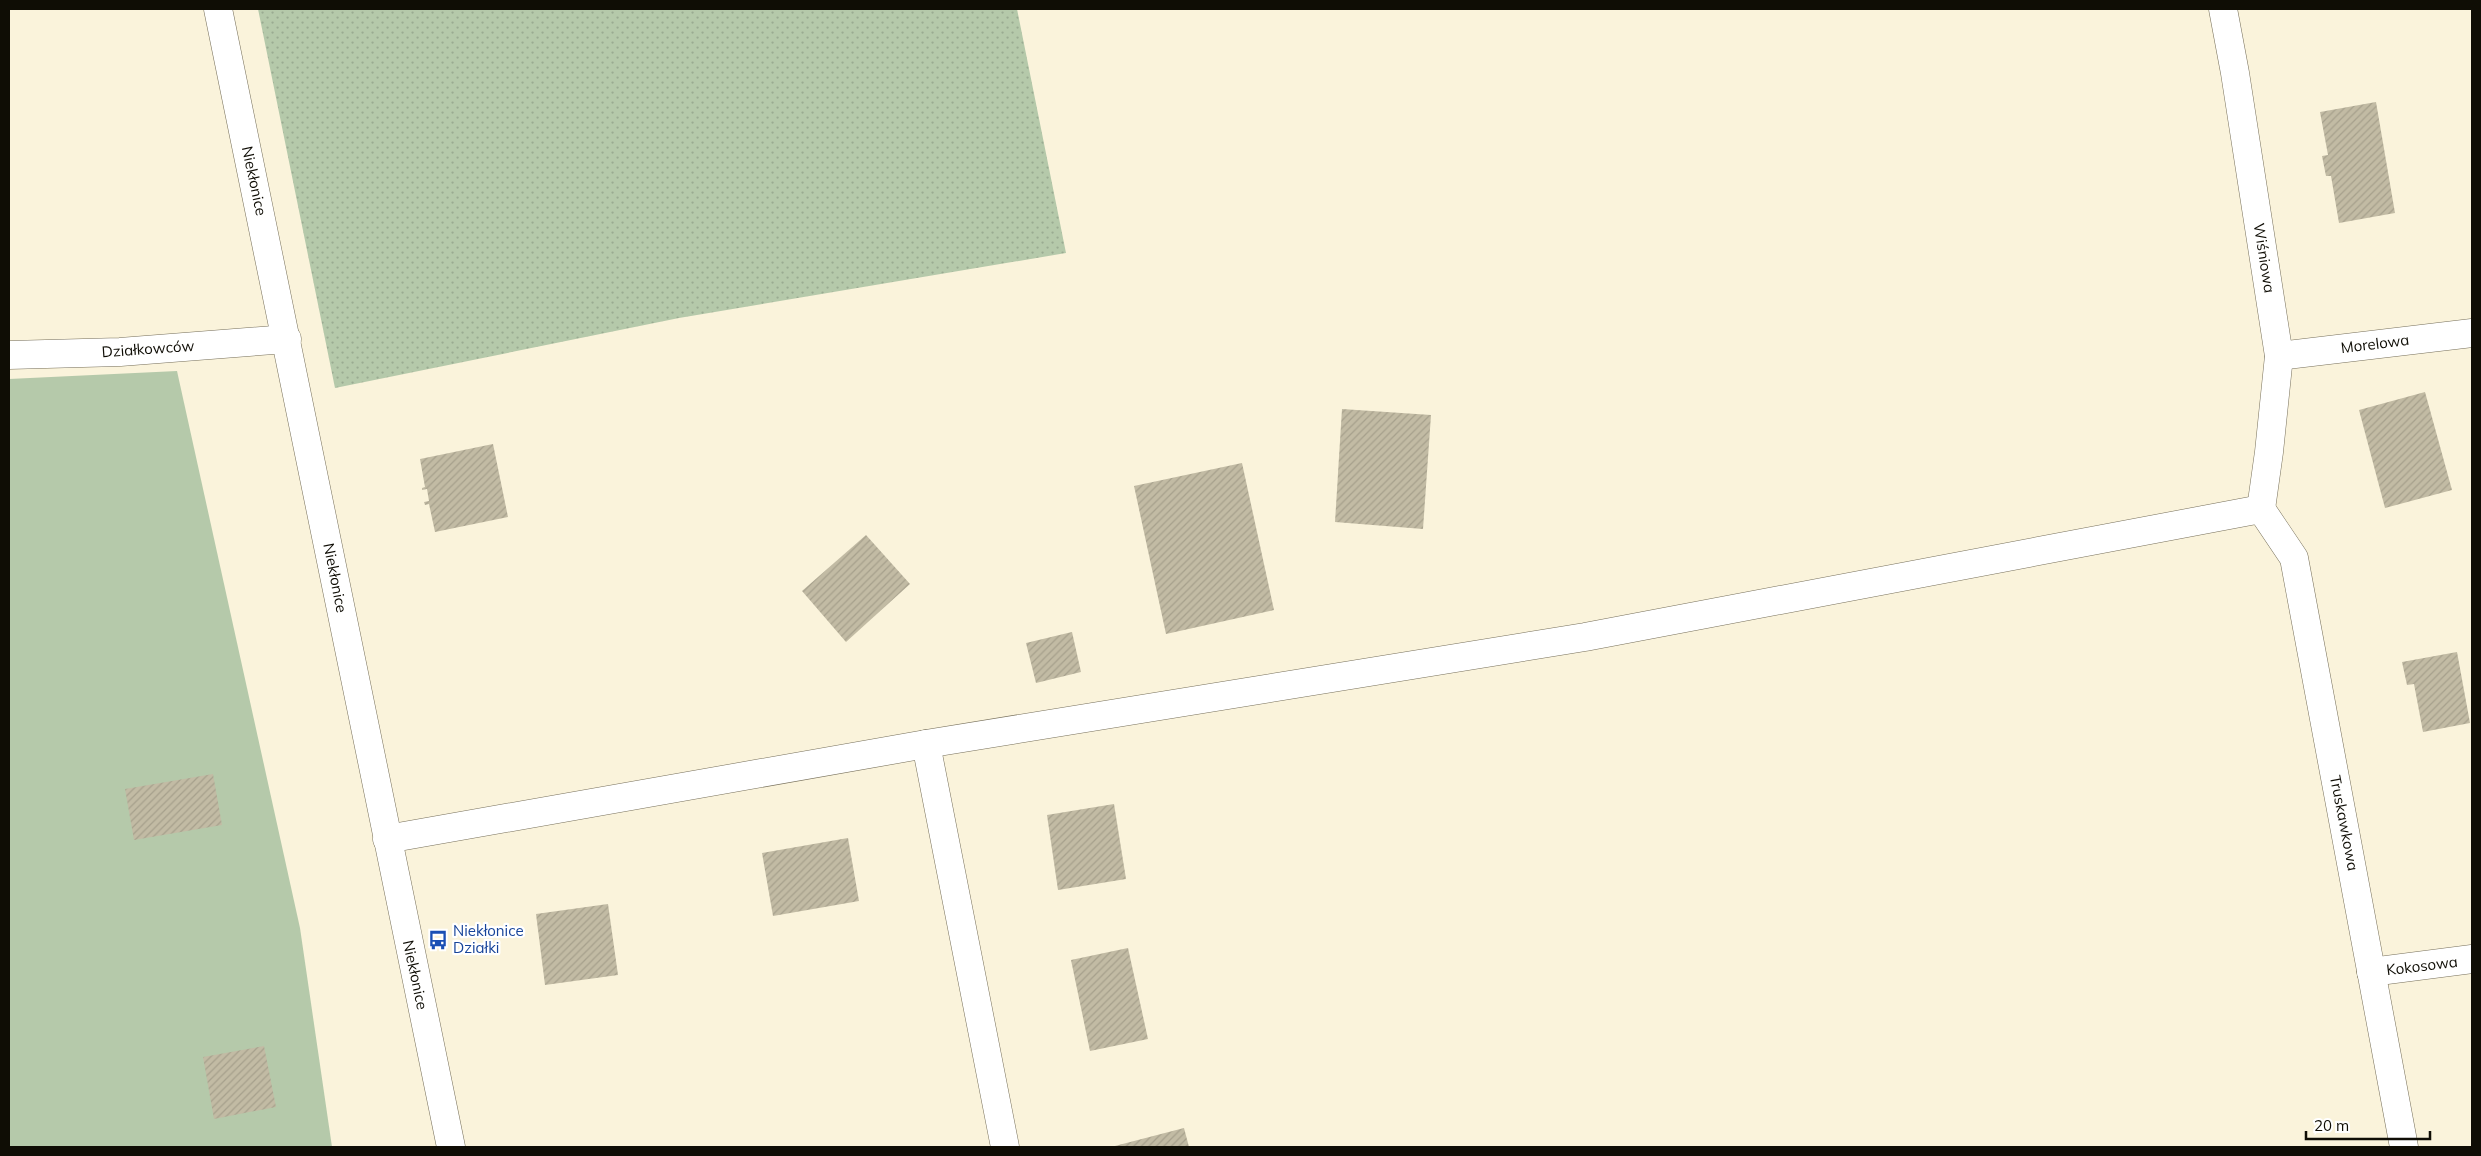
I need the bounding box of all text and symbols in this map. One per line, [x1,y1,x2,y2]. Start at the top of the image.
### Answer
street label: Niekłonice [238,144,271,217]
street label: Wiśniowa [2250,222,2279,294]
street label: Morelowa [2340,330,2410,357]
street label: Działkowców [101,336,195,361]
street label: Niekłonice [319,541,352,614]
street label: Truskawkowa [2326,774,2363,872]
place label: Niekłonice Działki [453,921,524,957]
bus stop icon: Niekłonice Działki [427,929,449,951]
street label: Niekłonice [399,938,432,1011]
street label: Kokosowa [2385,952,2459,979]
scale bar [2306,1108,2430,1140]
text: 20 m [2314,1116,2349,1135]

